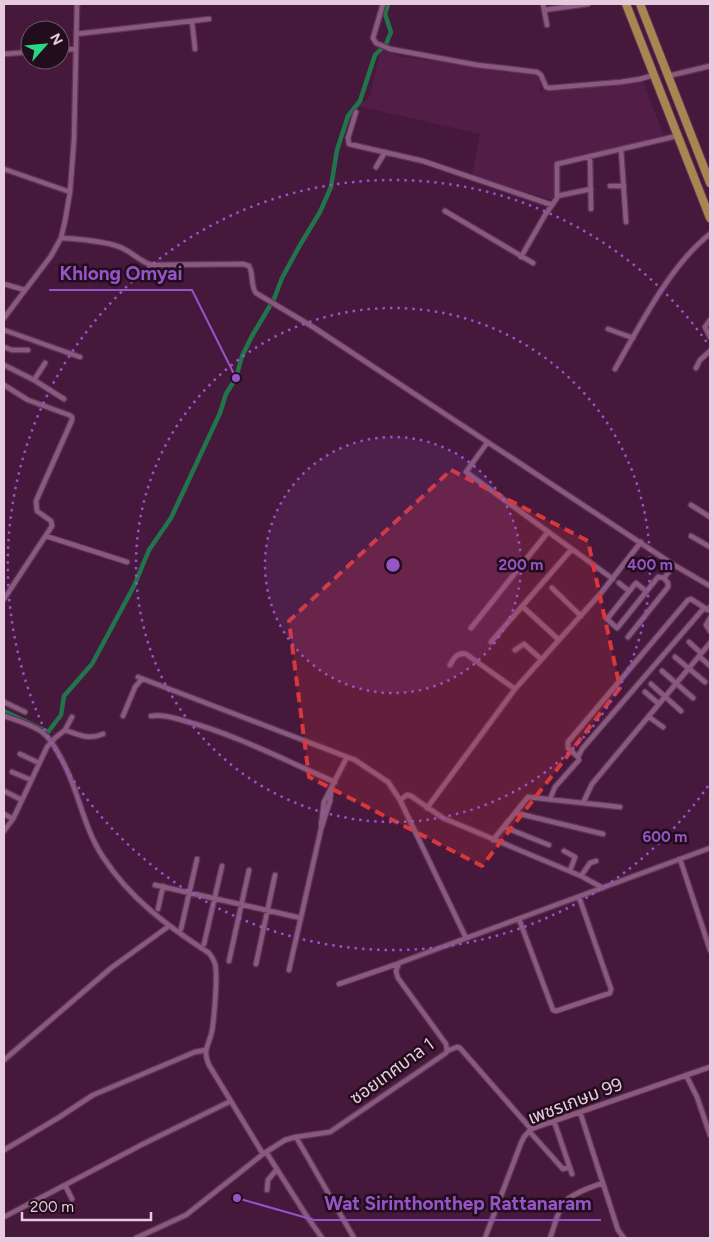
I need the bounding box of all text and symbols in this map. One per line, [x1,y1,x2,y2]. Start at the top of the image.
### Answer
north arrow [20,20,70,70]
text: N [46,31,66,48]
callout: Khlong Omyai [49,256,192,290]
text: Khlong Omyai [60,262,182,285]
centre of rings [384,556,402,574]
text: 200 m [499,556,543,574]
text: 400 m [627,556,673,574]
text: 600 m [643,828,687,846]
street label: ซอยเทศบาล 1 [346,1033,438,1109]
street label: เพชรเกษม 99 [525,1073,625,1129]
callout: Wat Sirinthonthep Rattanaram [314,1186,601,1220]
scale bar [22,1190,151,1222]
text: Wat Sirinthonthep Rattanaram [324,1192,592,1215]
text: 200 m [30,1198,74,1216]

